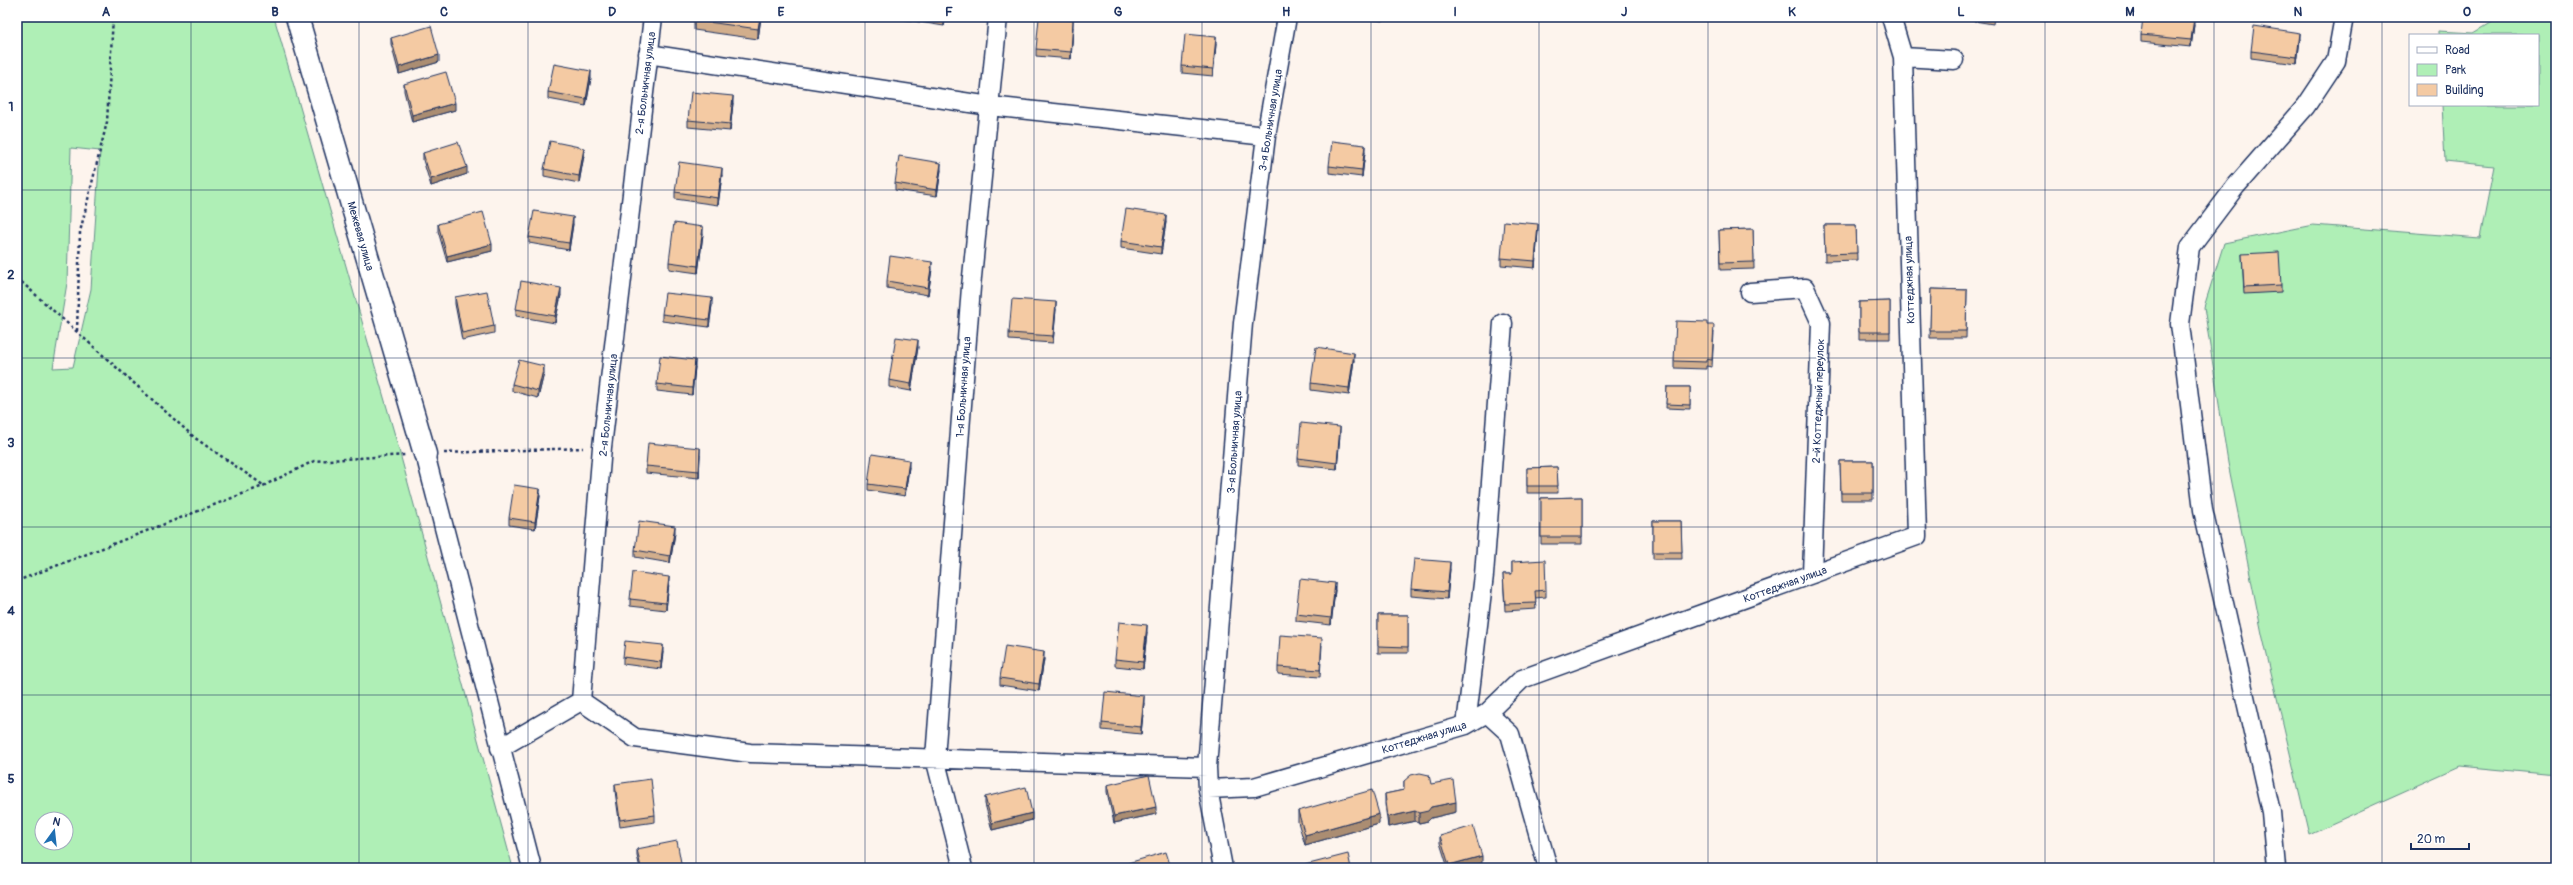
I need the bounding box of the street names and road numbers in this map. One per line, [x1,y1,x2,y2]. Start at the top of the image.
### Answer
street label: 2-я Больничная улица [633,31,658,135]
street label: 3-я Больничная улица [1256,68,1285,172]
street label: Межевая улица [344,200,377,272]
street label: Коттеджная улица [1901,236,1918,324]
street label: 1-я Больничная улица [953,336,974,438]
street label: 2-й Коттеджный переулок [1810,338,1827,464]
street label: 2-я Больничная улица [597,353,620,457]
street label: 3-я Больничная улица [1224,390,1245,494]
street label: Коттеджная улица [1742,563,1829,606]
street label: Коттеджная улица [1380,718,1468,757]

